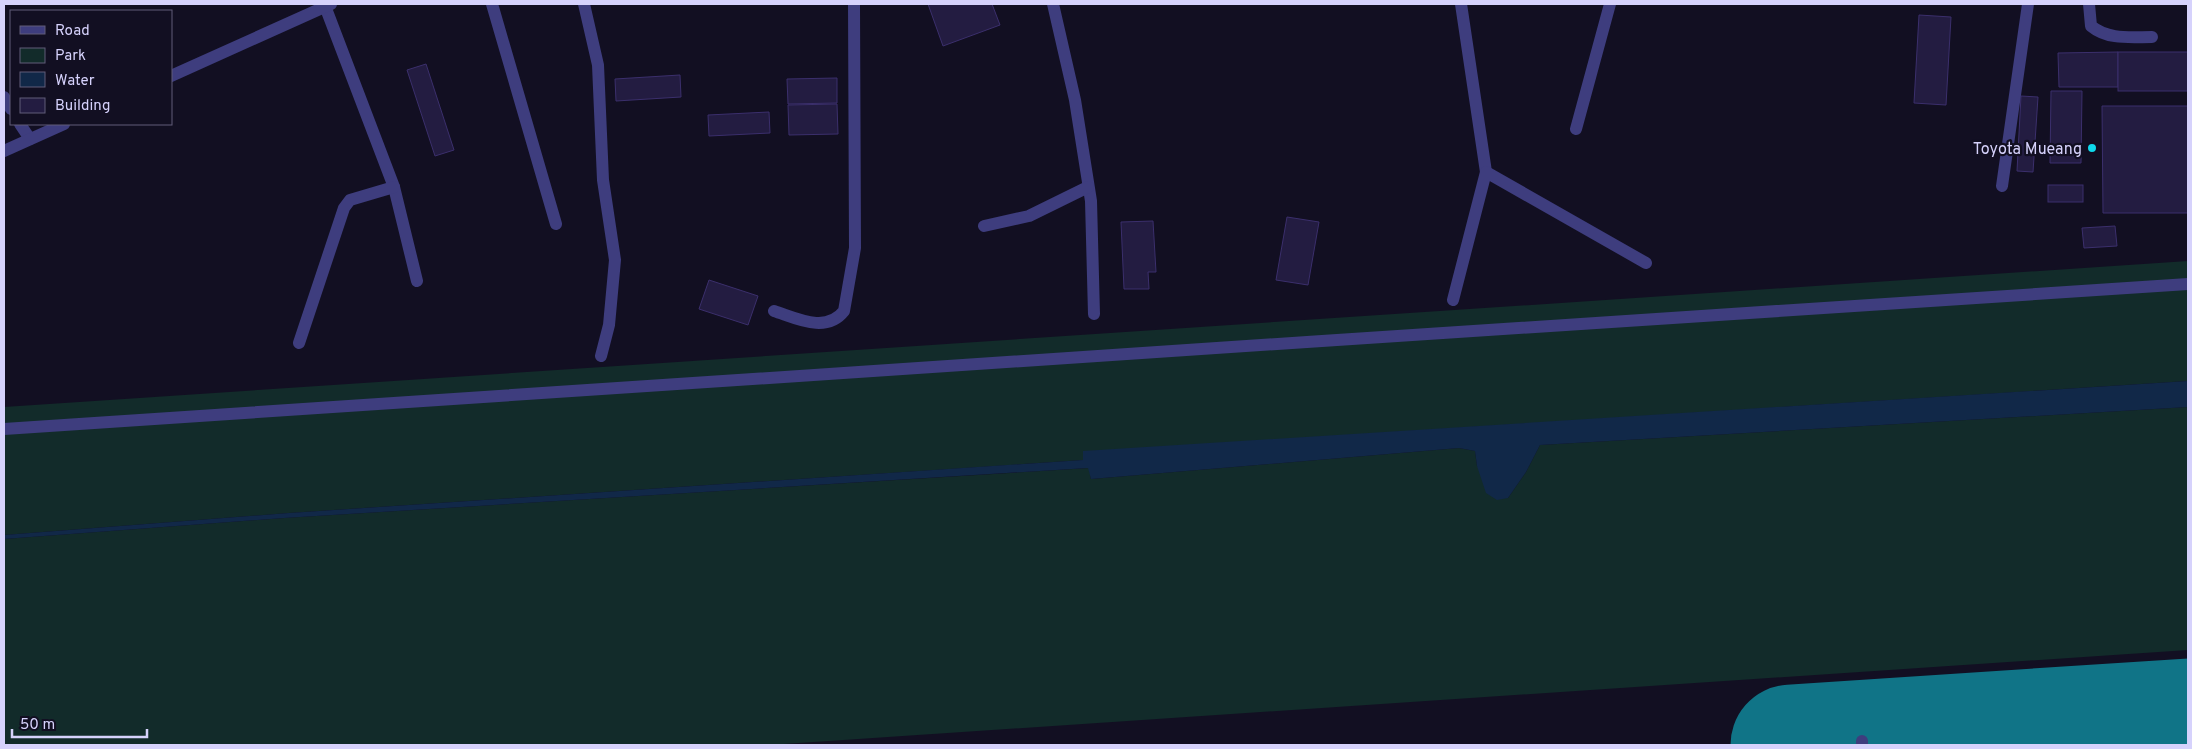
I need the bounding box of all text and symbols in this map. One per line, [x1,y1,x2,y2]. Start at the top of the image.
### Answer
legend [10,10,172,125]
text: Road [55,22,90,41]
text: Park [55,47,86,66]
text: Water [55,72,95,91]
text: Building [55,97,110,116]
place label: Toyota Mueang [1973,140,2082,160]
marker: Toyota Mueang [2086,142,2098,154]
scale bar [12,706,148,738]
text: 50 m [20,716,55,735]

